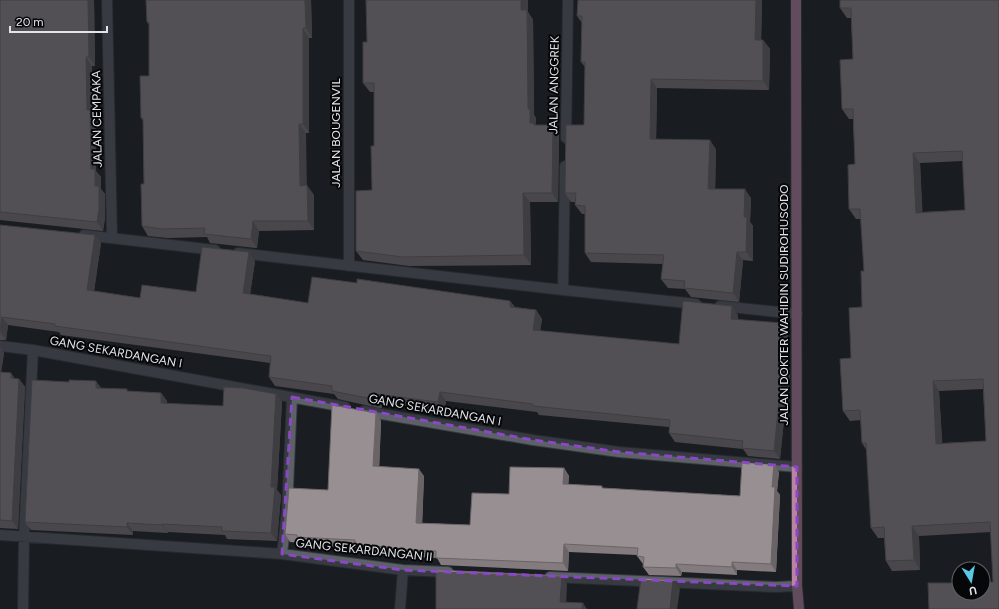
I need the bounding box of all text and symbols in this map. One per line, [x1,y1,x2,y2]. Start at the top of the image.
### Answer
scale bar [10,8,107,34]
text: 20 m [16,15,44,29]
street label: JALAN ANGGREK [546,35,562,134]
street label: JALAN CEMPAKA [89,70,105,168]
street label: JALAN BOUGENVIL [329,78,343,188]
street label: JALAN DOKTER WAHIDIN SUDIROHUSODO [777,184,791,426]
street label: GANG SEKARDANGAN I [49,333,183,371]
street label: GANG SEKARDANGAN I [368,391,502,429]
street label: GANG SEKARDANGAN II [295,536,433,564]
north arrow [951,561,991,601]
text: U [968,583,978,597]

